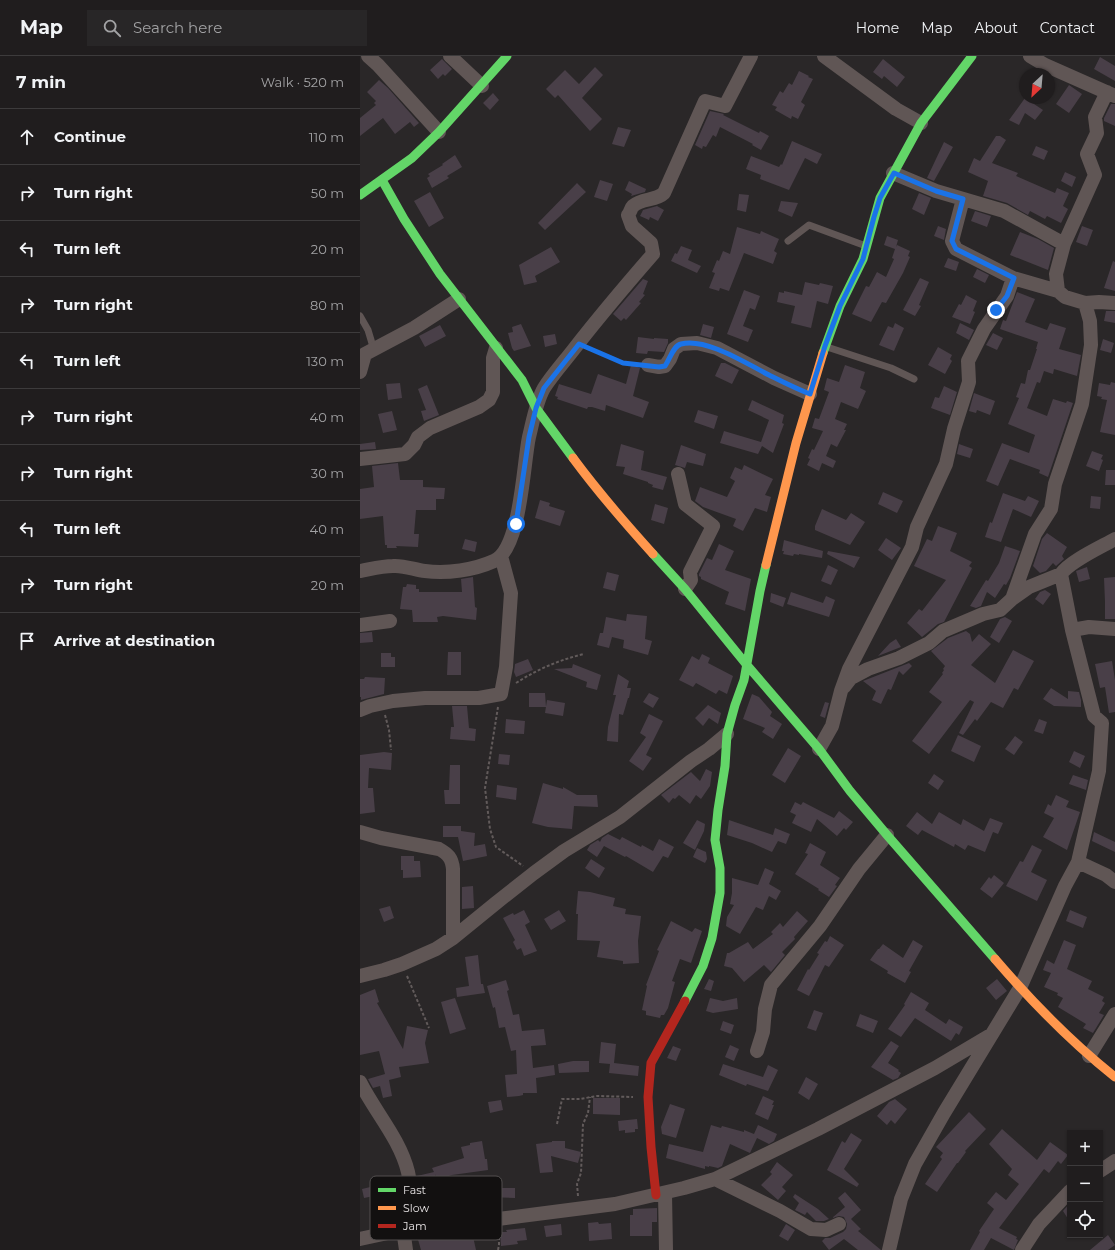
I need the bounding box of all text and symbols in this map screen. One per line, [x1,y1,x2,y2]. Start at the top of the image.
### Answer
search box [87,10,367,46]
text: Map [20,16,63,39]
icon: search [101,17,123,39]
text: Search here [133,18,222,37]
text: Home [856,19,899,37]
text: Map [921,19,952,37]
text: About [974,19,1018,37]
text: Contact [1040,19,1095,37]
north arrow [1019,68,1055,104]
text: 7 min [16,72,66,92]
text: Walk · 520 m [261,74,344,90]
icon: ahead [16,126,38,148]
text: Continue [54,127,126,146]
text: 110 m [309,129,344,145]
icon: right [16,182,38,204]
text: Turn right [54,183,133,202]
text: 50 m [311,185,344,201]
icon: left [16,238,38,260]
text: Turn left [54,239,121,258]
text: 20 m [311,241,344,257]
icon: right [16,294,38,316]
text: Turn right [54,295,133,314]
text: 80 m [310,297,344,313]
route end [987,301,1005,319]
icon: left [16,350,38,372]
text: Turn left [54,351,121,370]
text: 130 m [306,353,344,369]
icon: right [16,406,38,428]
text: Turn right [54,407,133,426]
text: 40 m [310,409,344,425]
icon: right [16,462,38,484]
text: Turn right [54,463,133,482]
text: 30 m [311,465,344,481]
route start [507,515,525,533]
icon: left [16,518,38,540]
text: Turn left [54,519,121,538]
text: 40 m [310,521,344,537]
icon: right [16,574,38,596]
text: Turn right [54,575,133,594]
text: 20 m [311,577,344,593]
icon: arrive [16,630,38,652]
text: Arrive at destination [54,631,215,650]
map controls [1067,1130,1103,1238]
button: + [1067,1130,1103,1166]
button: − [1067,1166,1103,1202]
legend [370,1176,502,1240]
text: Fast [403,1183,427,1197]
text: Slow [403,1201,429,1215]
button: locate [1067,1202,1103,1238]
text: Jam [402,1219,427,1233]

